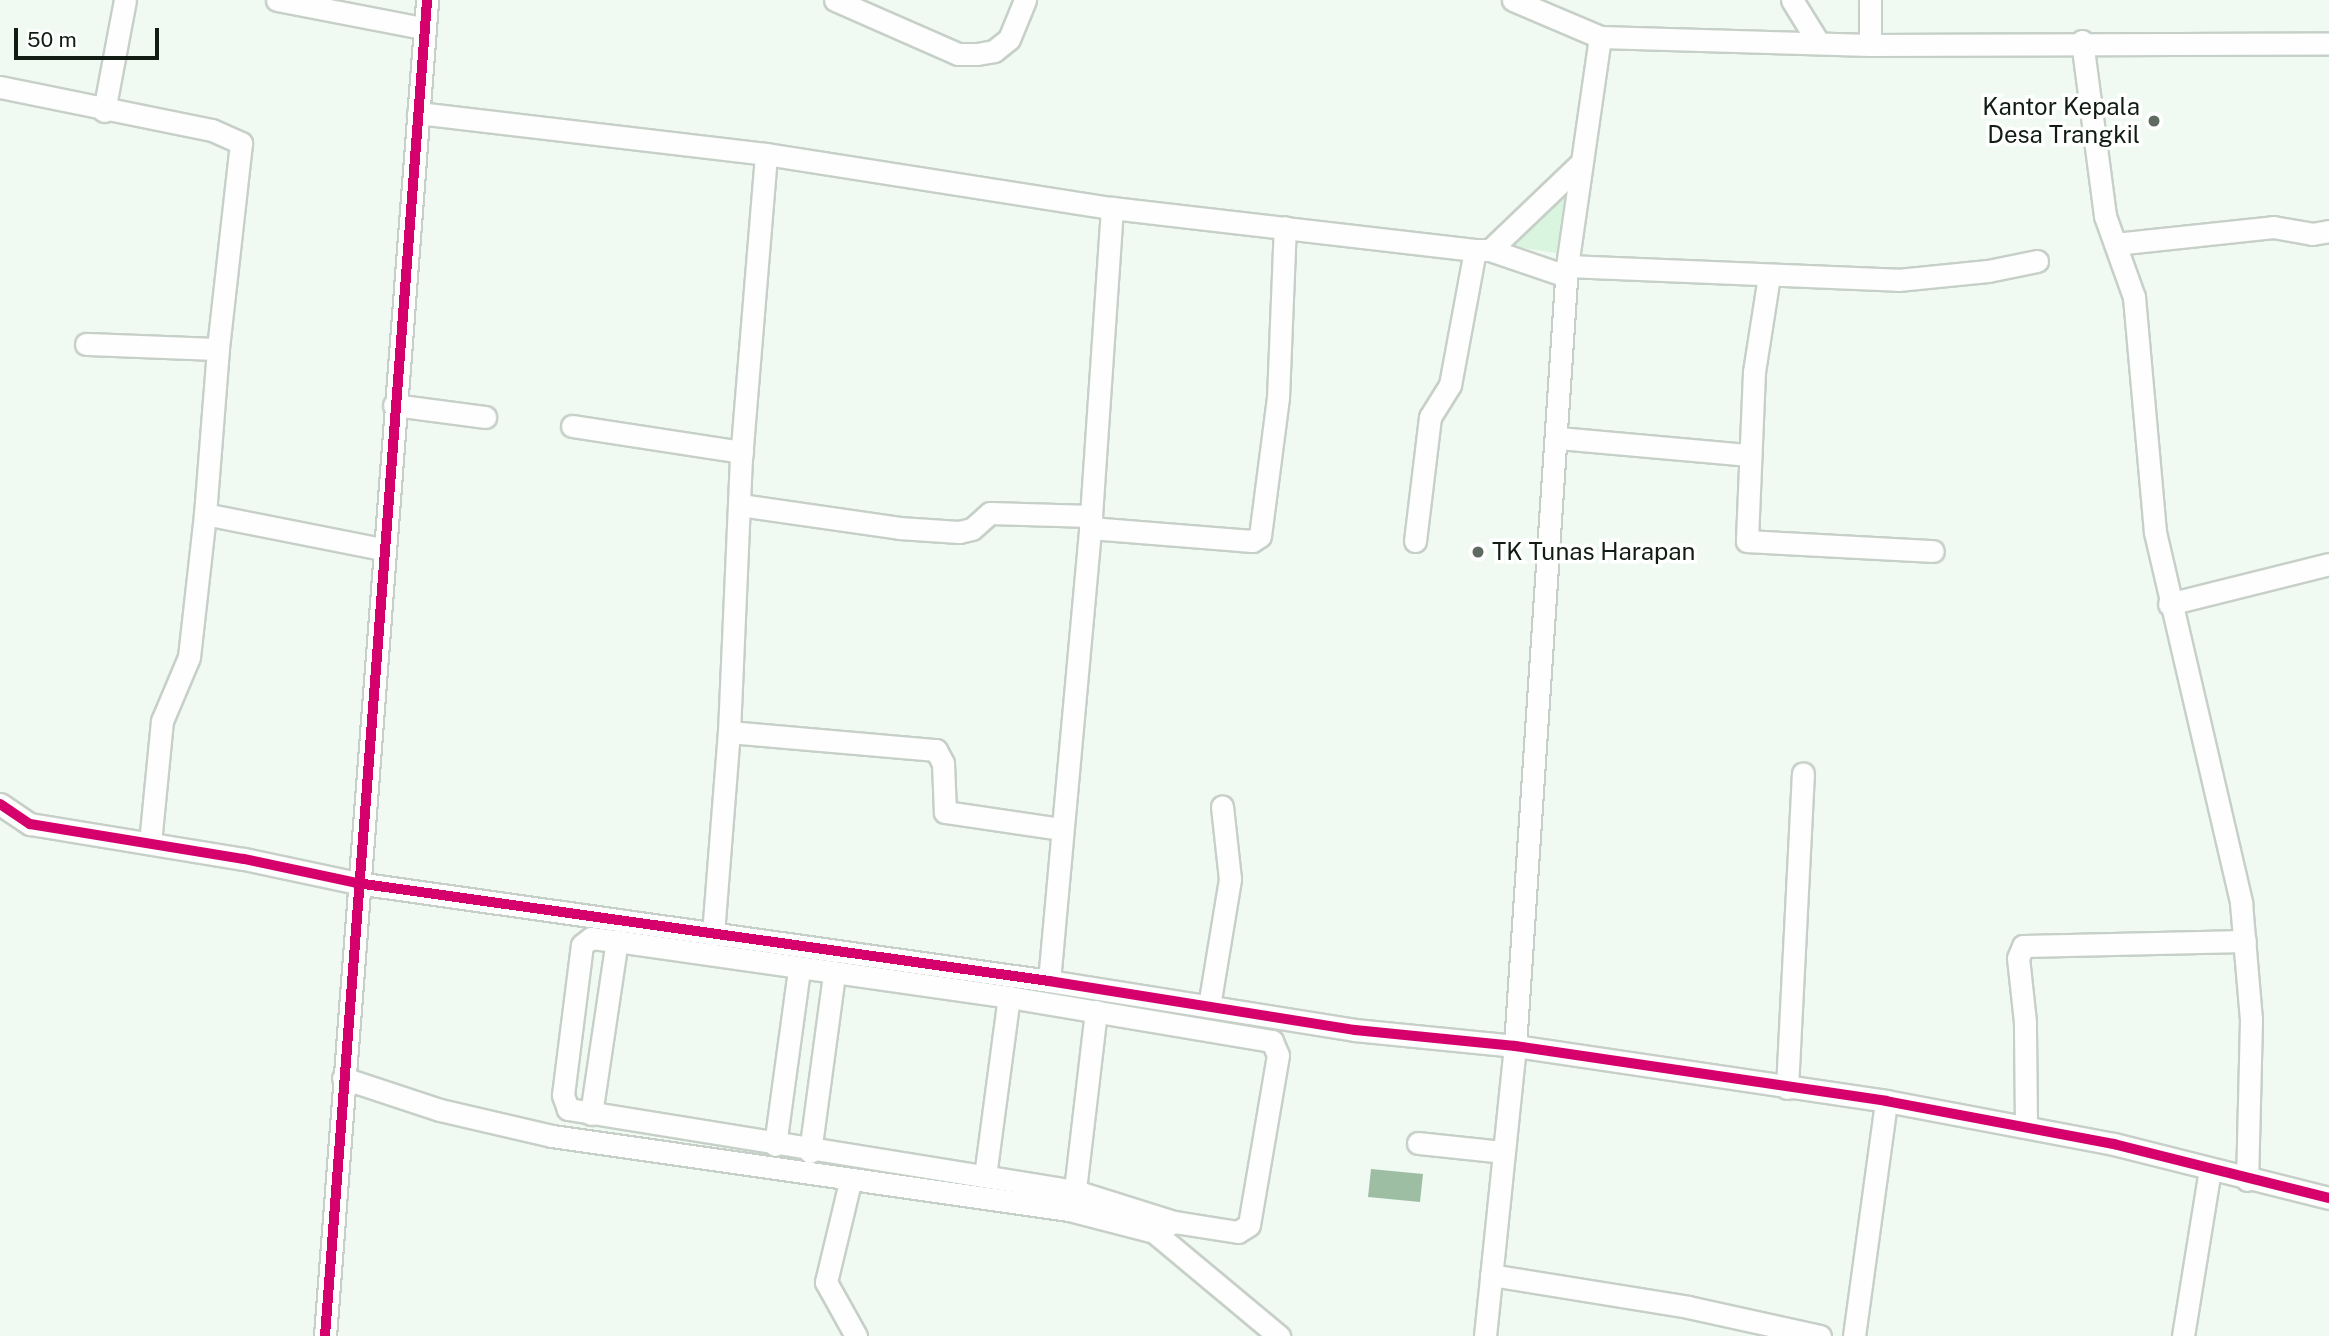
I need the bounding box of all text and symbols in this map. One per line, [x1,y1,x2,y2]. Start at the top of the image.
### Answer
scale bar [18,14,163,58]
text: 50 m [27,27,77,52]
place label: Kantor Kepala Desa Trangkil [1982,93,2140,149]
marker: Kantor Kepala Desa Trangkil [2146,113,2162,129]
place label: TK Tunas Harapan [1492,538,1695,566]
marker: TK Tunas Harapan [1470,544,1486,560]

